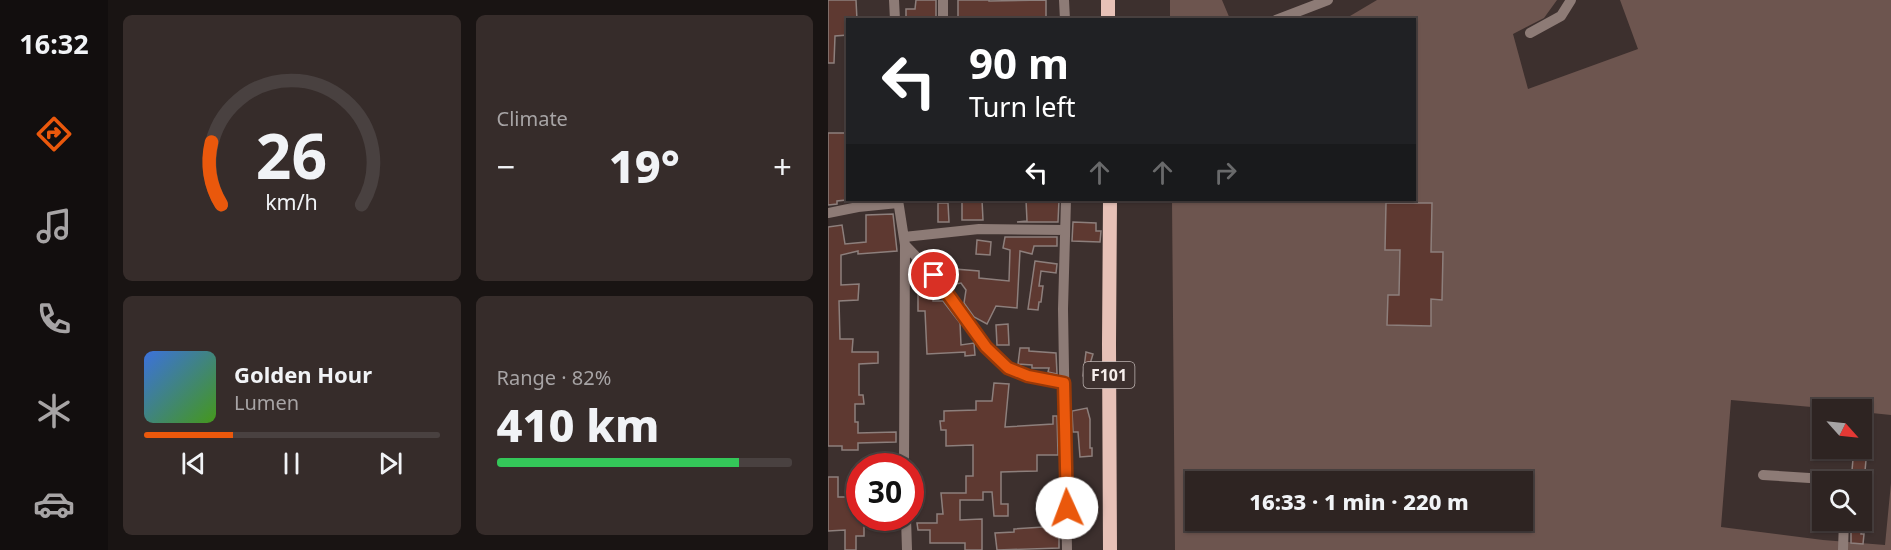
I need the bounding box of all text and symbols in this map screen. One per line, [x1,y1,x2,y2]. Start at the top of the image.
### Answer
text: 16:32 [19,25,89,62]
text: 90 m [969,34,1069,91]
icon: left [870,42,948,120]
text: Turn left [969,88,1075,125]
text: Climate [497,105,568,132]
text: 26 [256,112,327,197]
icon: directions [33,113,75,155]
text: 19° [609,135,680,196]
text: − [497,144,515,189]
text: + [773,144,792,189]
icon: left [1020,156,1053,189]
icon: ahead [1083,156,1116,189]
icon: ahead [1146,156,1179,189]
icon: right [1209,156,1242,189]
text: km/h [265,187,318,216]
icon: music [33,205,75,247]
pin [908,249,959,300]
icon: arrive [917,258,950,291]
icon: phone [33,298,75,340]
text: Golden Hour [234,359,372,389]
road number: F101 [1084,362,1134,388]
text: Range · 82% [497,364,611,391]
text: Lumen [234,389,299,416]
icon: climate [33,390,75,432]
text: 410 km [497,394,659,455]
north arrow [1812,399,1872,459]
map controls [1812,399,1872,531]
icon: previous [177,447,210,480]
icon: pause [275,447,308,480]
icon: next [374,447,407,480]
speed limit sign: 30 [846,453,924,531]
button: search [1812,471,1872,531]
position arrow [1035,476,1099,540]
icon: car [33,483,75,525]
text: 16:33 · 1 min · 220 m [1249,486,1469,516]

